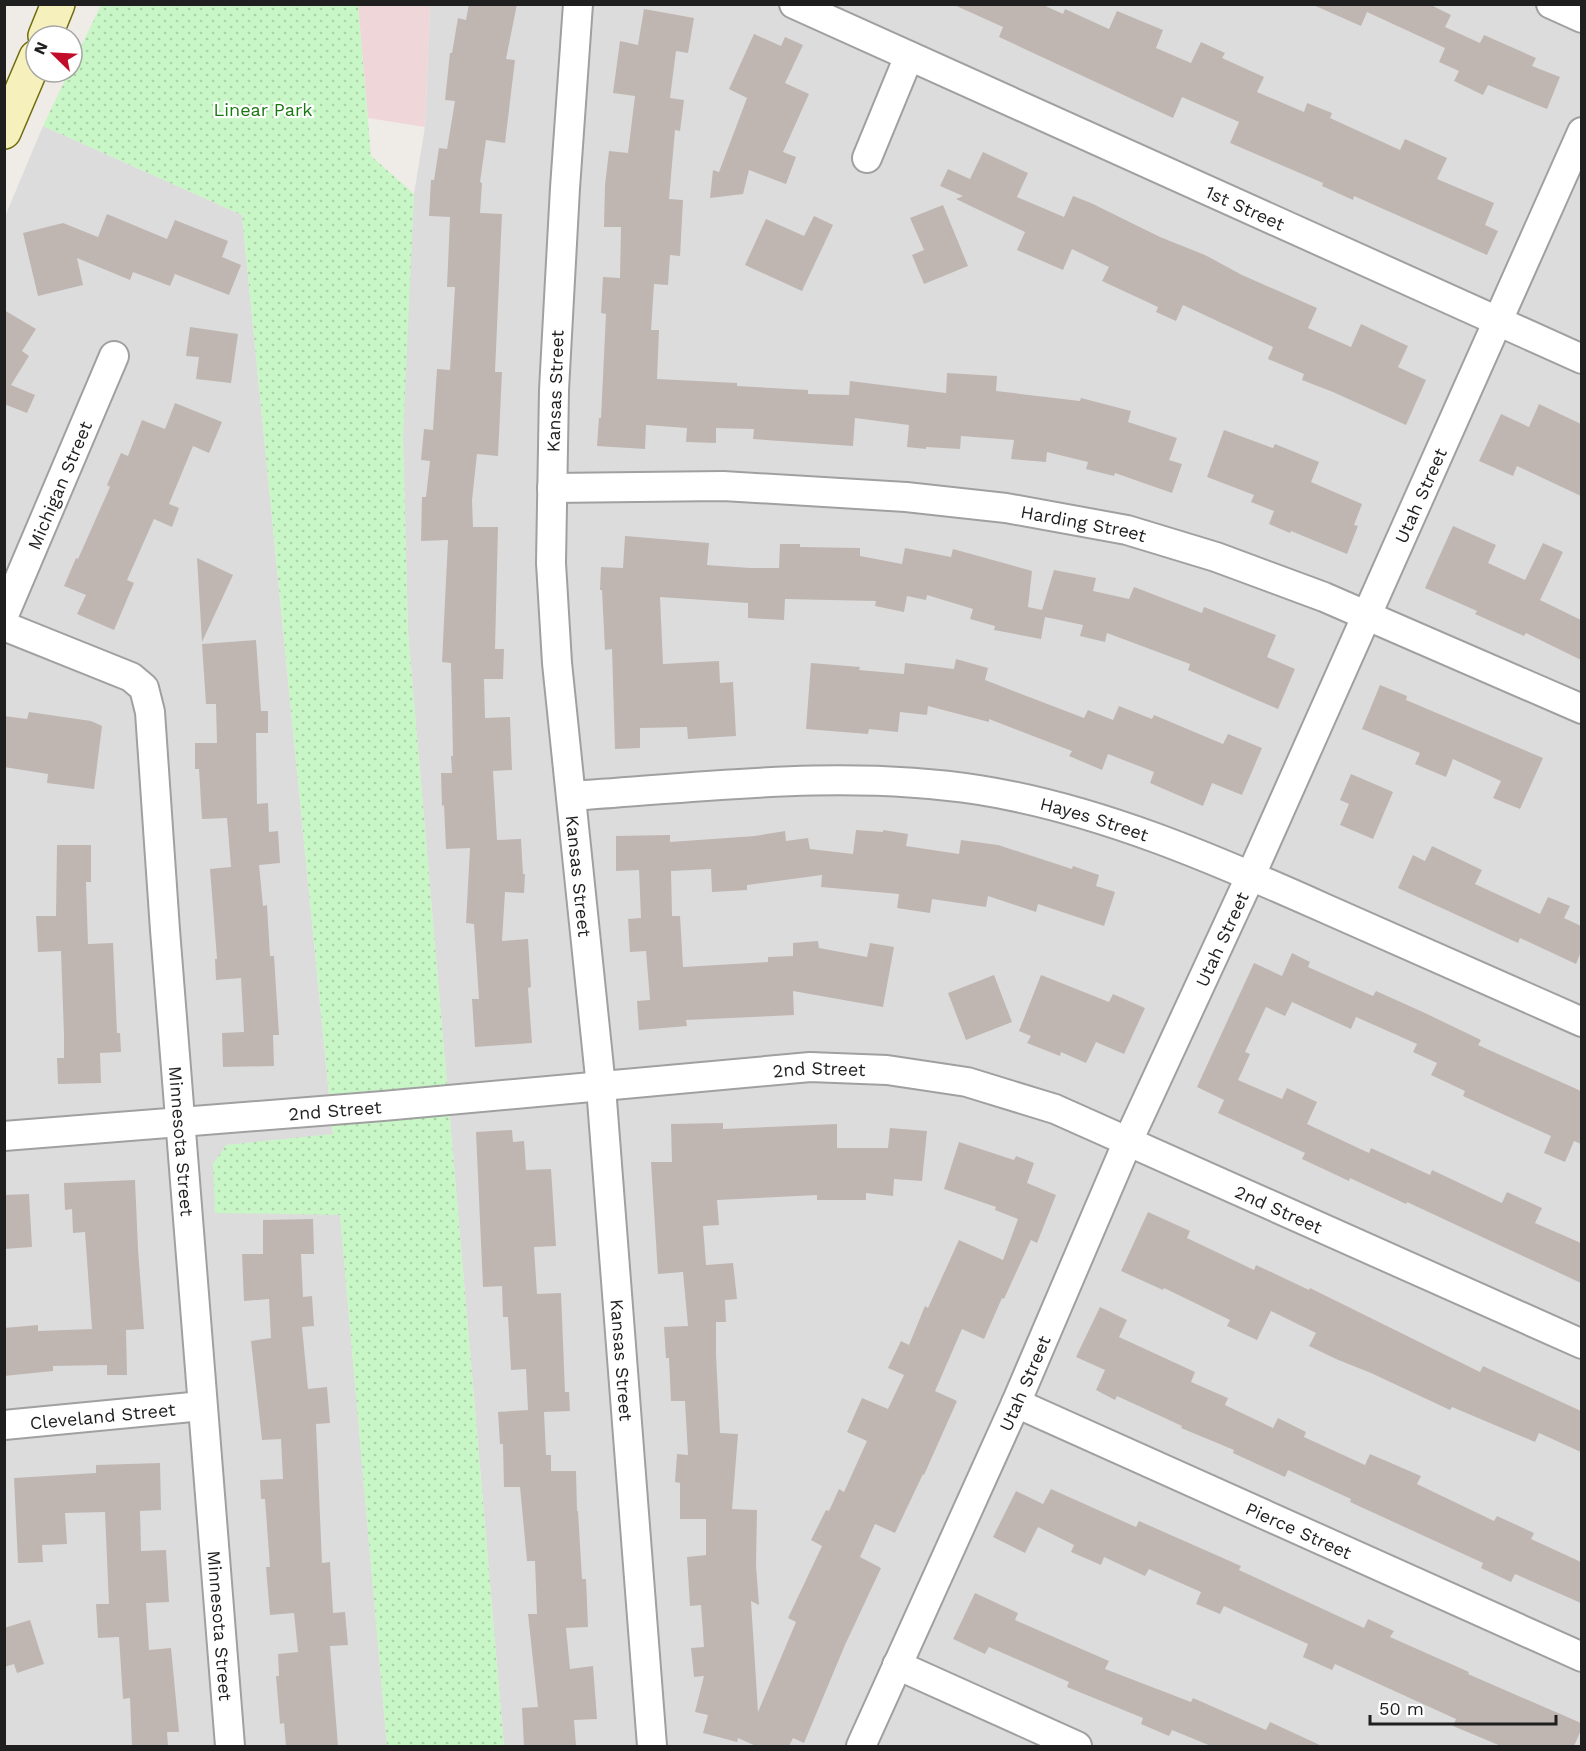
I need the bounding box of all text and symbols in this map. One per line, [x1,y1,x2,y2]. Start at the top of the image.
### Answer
north arrow [24,24,84,84]
text: N [30,39,52,57]
park label: Linear Park [213,99,313,120]
street label: 1st Street [1203,180,1289,234]
street label: Kansas Street [542,329,568,453]
street label: Michigan Street [23,417,96,553]
street label: Utah Street [1390,444,1451,546]
street label: Harding Street [1019,500,1149,546]
street label: Hayes Street [1038,792,1152,845]
street label: Kansas Street [562,814,596,938]
street label: Utah Street [1191,888,1253,990]
street label: 2nd Street [772,1056,867,1081]
street label: Minnesota Street [165,1065,198,1218]
street label: 2nd Street [288,1096,383,1124]
street label: 2nd Street [1232,1180,1326,1238]
street label: Kansas Street [607,1298,637,1422]
street label: Utah Street [994,1332,1054,1434]
street label: Cleveland Street [29,1398,177,1433]
street label: Pierce Street [1242,1497,1356,1563]
street label: Minnesota Street [204,1550,237,1702]
scale bar [1370,1688,1556,1726]
text: 50 m [1379,1698,1424,1719]

